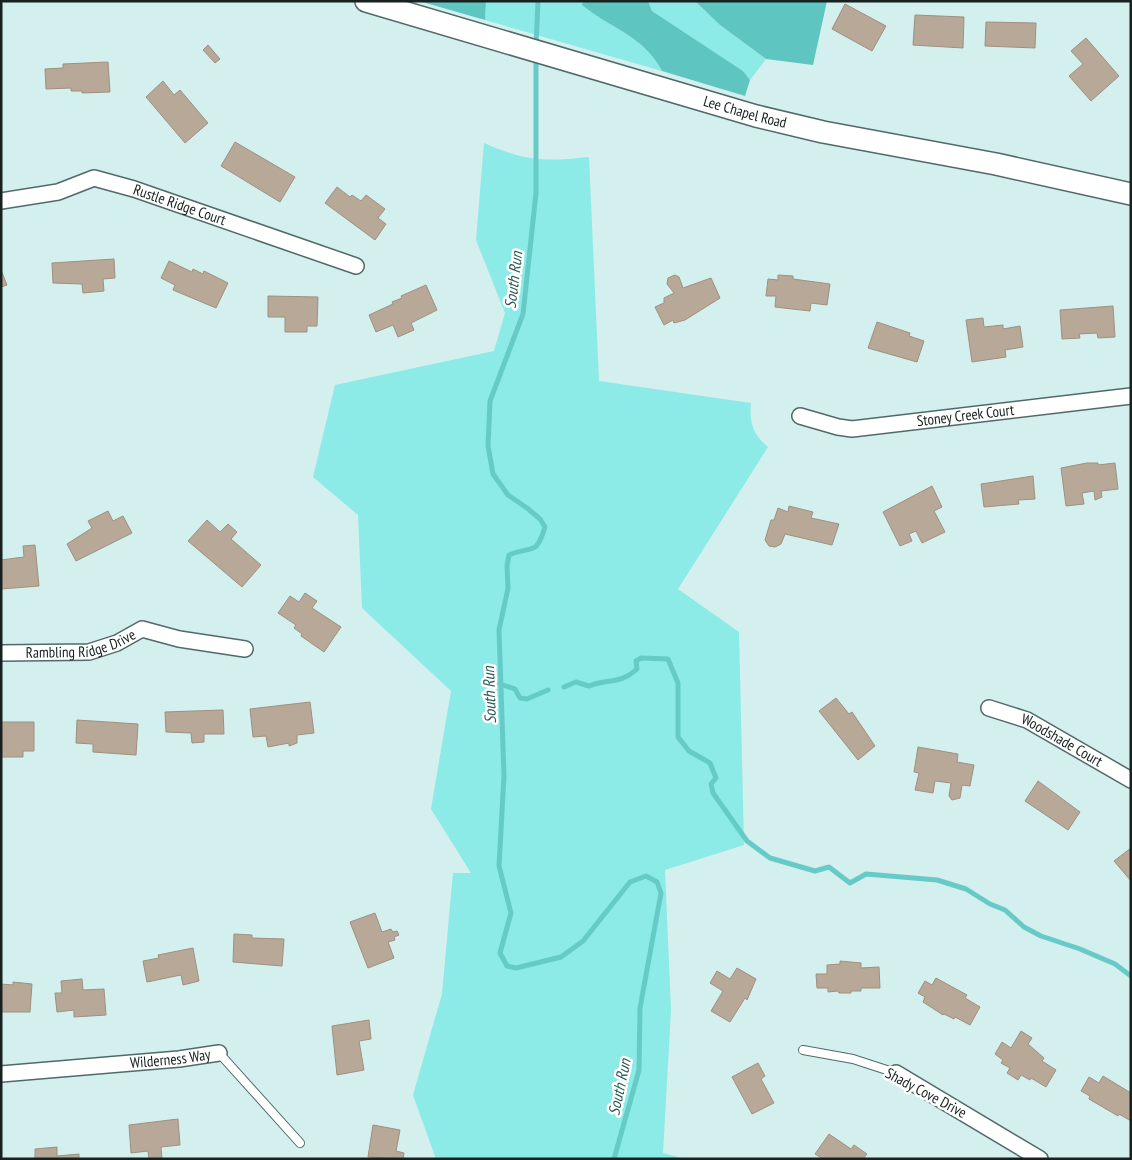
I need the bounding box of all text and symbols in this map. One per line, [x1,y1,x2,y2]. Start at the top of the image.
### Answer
street label: Lee Chapel Road [701,91,789,132]
street label: Rustle Ridge Court [131,179,229,229]
water label: South Run [500,249,527,310]
street label: Stoney Creek Court [916,400,1015,430]
street label: Rambling Ridge Drive [26,625,139,662]
water label: South Run [478,665,500,724]
street label: Woodshade Court [1019,709,1106,771]
street label: Wilderness Way [129,1044,212,1072]
water label: South Run [603,1056,635,1117]
street label: Shady Cove Drive [882,1063,970,1122]

